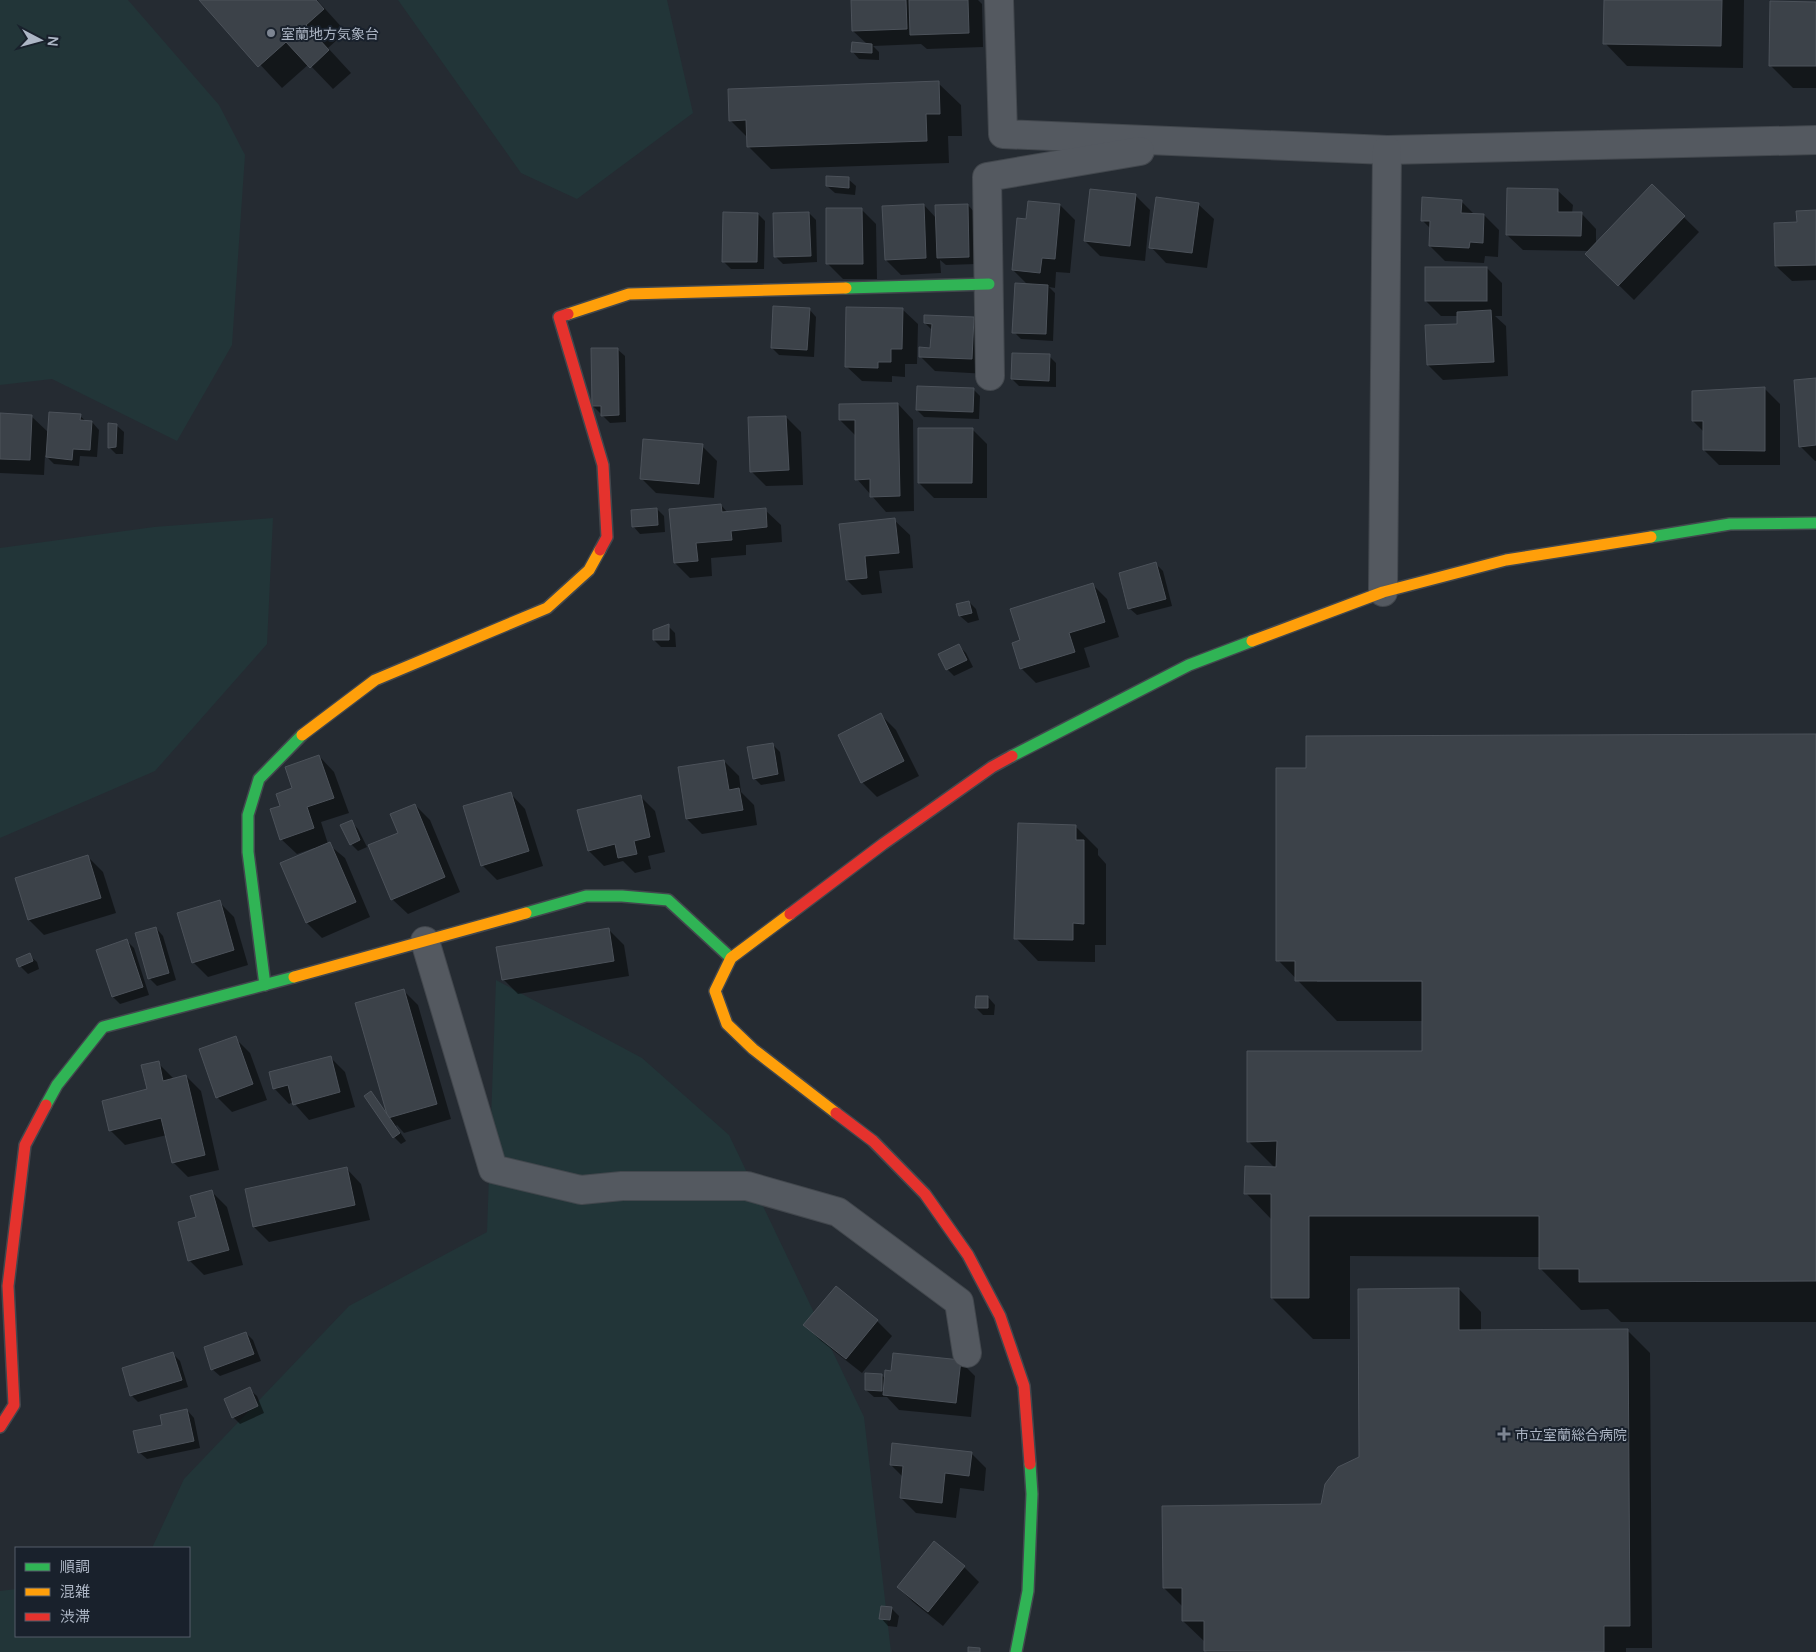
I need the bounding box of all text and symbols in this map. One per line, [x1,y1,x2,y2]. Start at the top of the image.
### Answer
north arrow [15,15,65,65]
place label: 室蘭地方気象台 [281,24,379,43]
marker: 室蘭地方気象台 [265,27,277,39]
text: N [43,35,63,47]
place label: 市立室蘭総合病院 [1515,1425,1627,1444]
marker: 市立室蘭総合病院 [1497,1427,1511,1441]
legend [15,1547,190,1637]
text: 順調 [60,1556,90,1577]
text: 混雑 [60,1581,90,1602]
text: 渋滞 [60,1606,90,1627]

